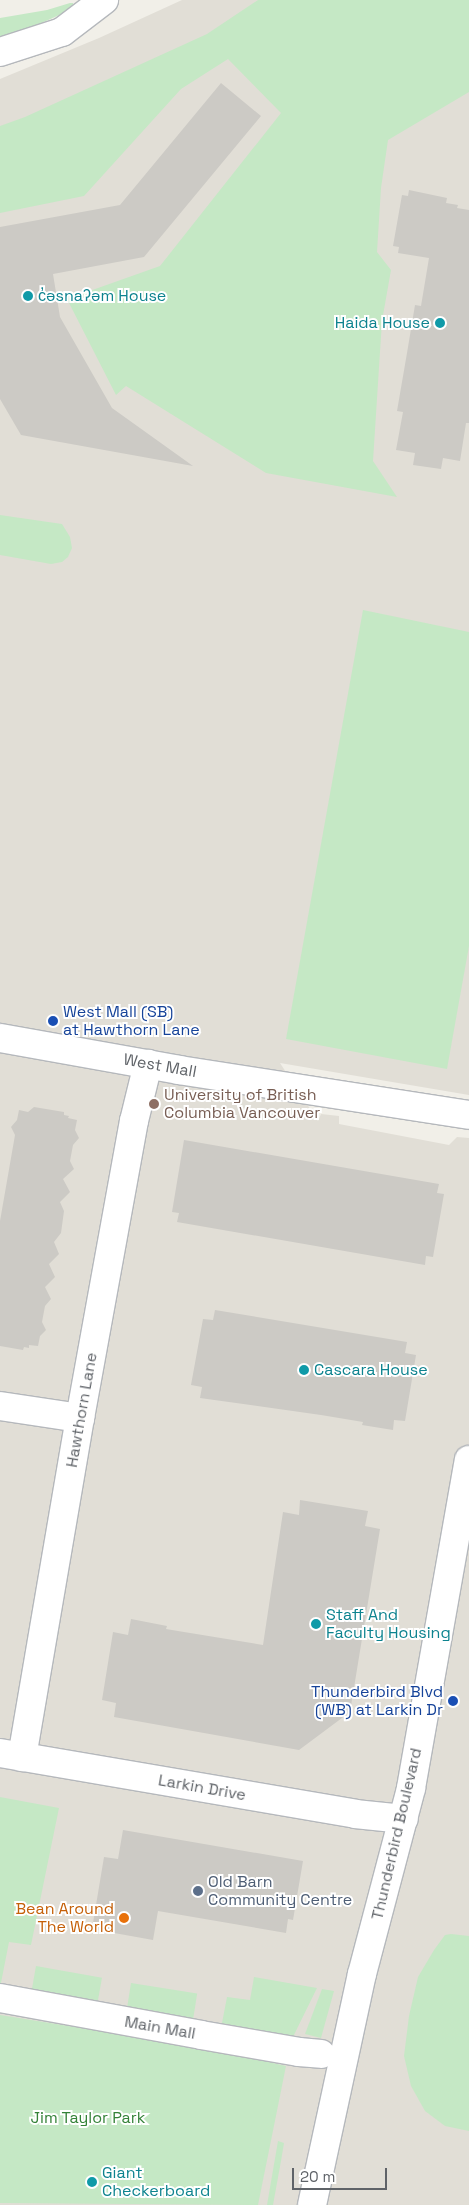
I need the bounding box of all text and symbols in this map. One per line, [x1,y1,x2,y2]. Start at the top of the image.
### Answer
place label: c̓əsnaʔəm House [38,286,166,306]
marker: c̓əsnaʔəm House [22,290,34,302]
place label: Haida House [335,313,430,333]
marker: Haida House [434,317,446,329]
place label: West Mall (SB) at Hawthorn Lane [63,1002,200,1040]
marker: West Mall (SB) at Hawthorn Lane [47,1015,59,1027]
street label: West Mall [122,1050,198,1082]
place label: University of British Columbia Vancouver [164,1085,321,1123]
marker: University of British Columbia Vancouver [148,1098,160,1110]
street label: Hawthorn Lane [62,1351,102,1469]
place label: Cascara House [314,1360,428,1380]
marker: Cascara House [298,1364,310,1376]
place label: Staff And Faculty Housing [326,1605,451,1643]
marker: Staff And Faculty Housing [310,1618,322,1630]
place label: Thunderbird Blvd (WB) at Larkin Dr [311,1682,443,1720]
marker: Thunderbird Blvd (WB) at Larkin Dr [447,1695,459,1707]
street label: Thunderbird Boulevard [368,1746,426,1922]
street label: Larkin Drive [157,1771,247,1805]
place label: Old Barn Community Centre [208,1872,352,1910]
marker: Old Barn Community Centre [192,1885,204,1897]
place label: Bean Around The World [15,1899,114,1937]
marker: Bean Around The World [118,1912,130,1924]
street label: Main Mall [123,2012,197,2044]
park label: Jim Taylor Park [30,2108,146,2128]
scale bar [294,2158,389,2190]
place label: Giant Checkerboard [102,2163,210,2201]
text: 20 m [300,2167,335,2186]
marker: Giant Checkerboard [86,2176,98,2188]

